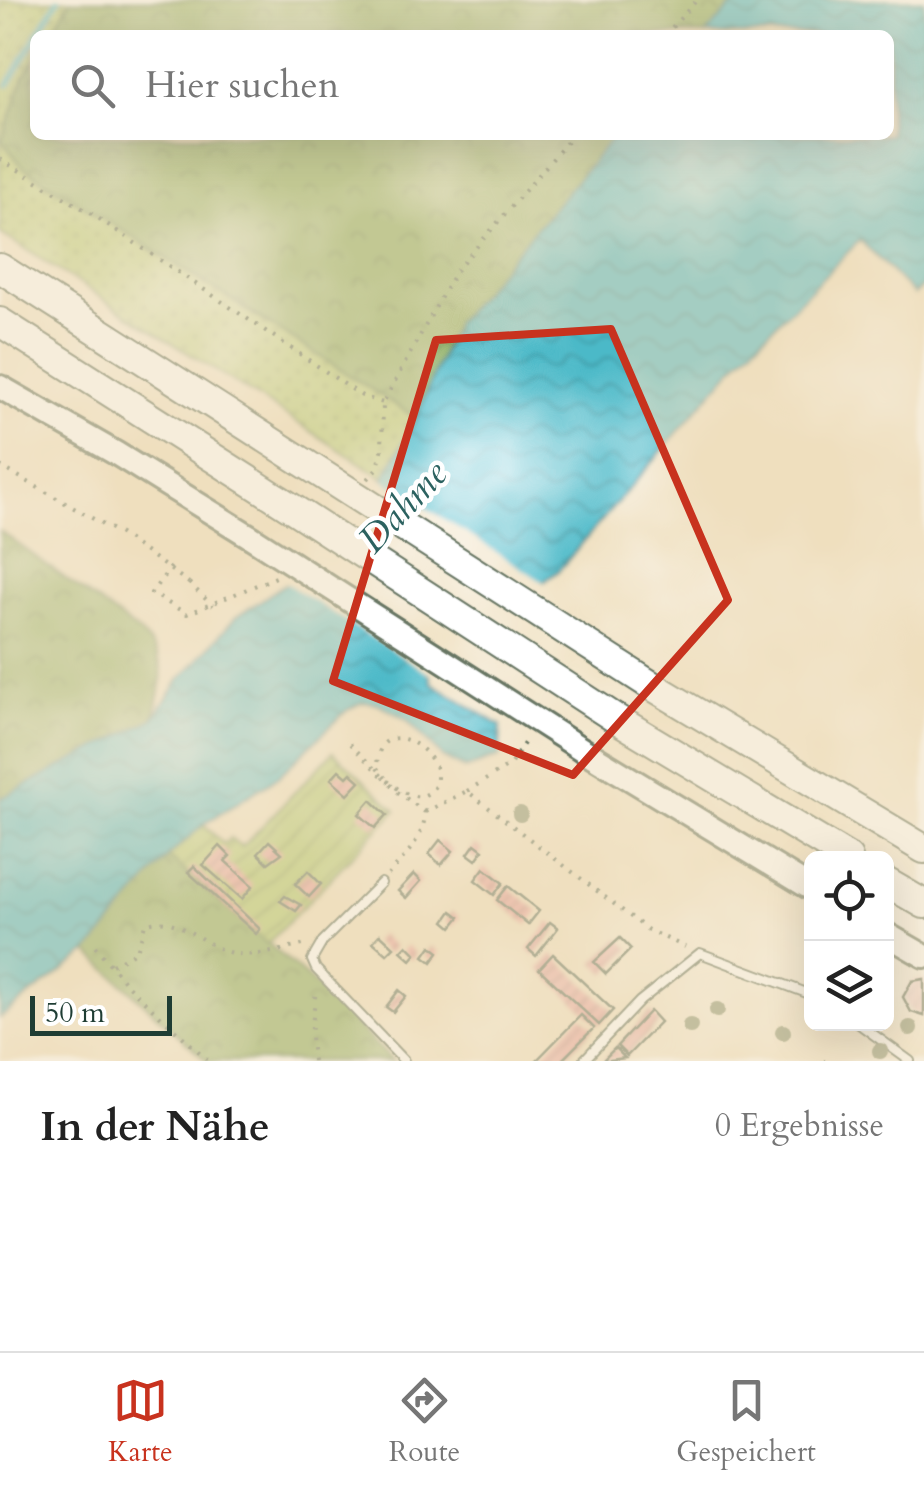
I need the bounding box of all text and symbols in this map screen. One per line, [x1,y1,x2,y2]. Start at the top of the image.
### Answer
search box [30,30,894,140]
icon: search [65,58,120,113]
text: Hier suchen [145,59,339,111]
water label: Dahme [347,449,459,564]
map controls [804,851,894,1031]
button: locate [804,851,894,941]
button: layers [804,941,894,1031]
scale bar [30,991,172,1036]
text: 50 m [45,994,105,1032]
text: In der Nähe [40,1098,270,1155]
text: 0 Ergebnisse [715,1104,884,1148]
tab: Karte [108,1373,173,1471]
tab: Route [389,1373,460,1471]
tab: Gespeichert [676,1373,816,1471]

